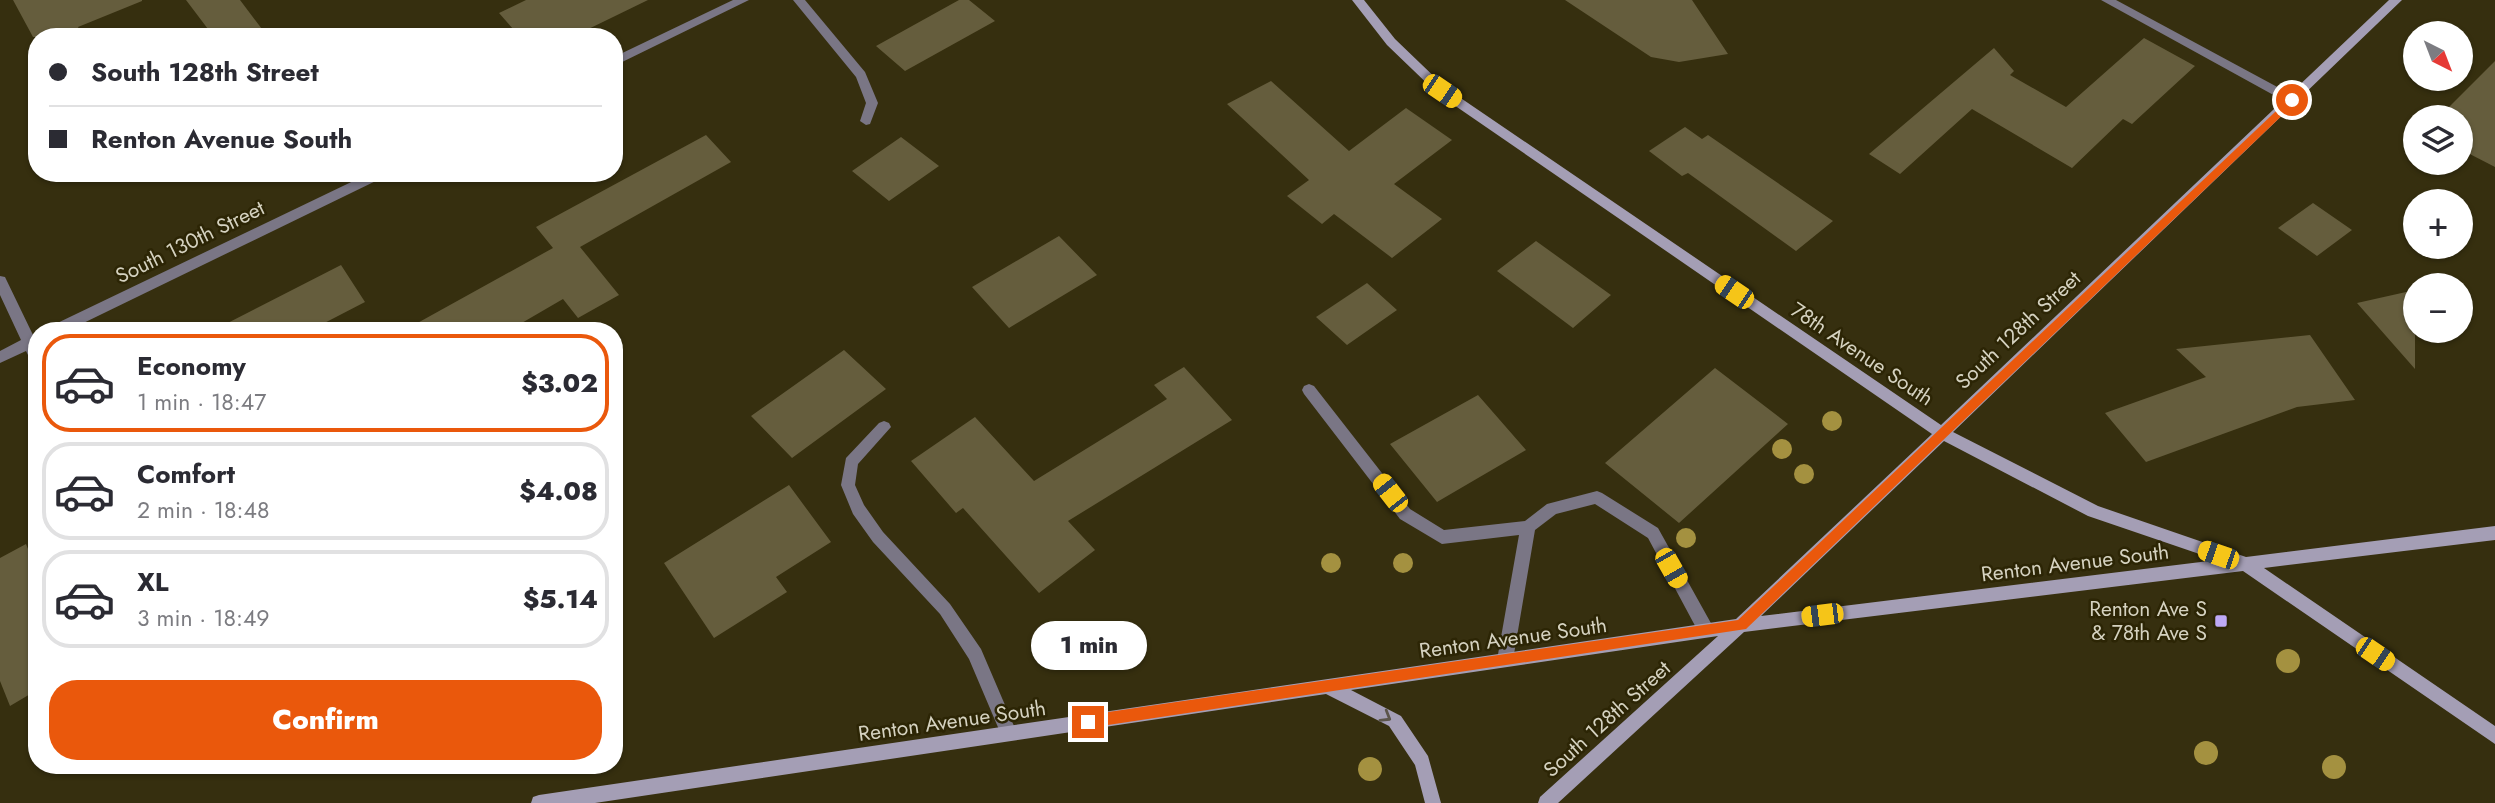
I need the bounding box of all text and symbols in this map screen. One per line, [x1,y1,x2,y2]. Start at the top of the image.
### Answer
north arrow [2403,21,2473,91]
map controls [2403,21,2473,343]
text: South 128th Street [91,53,319,91]
car [1419,71,1466,111]
route start [2276,84,2308,116]
button: layers [2403,105,2473,175]
text: Renton Avenue South [91,120,352,158]
button: + [2403,189,2473,259]
street label: South 130th Street [110,193,270,291]
street label: South 128th Street [1949,264,2087,396]
car [1711,272,1758,312]
button: − [2403,273,2473,343]
street label: 78th Avenue South [1785,295,1939,413]
text: Economy [137,347,246,385]
icon: car [53,352,116,415]
text: $3.02 [521,364,598,402]
text: 1 min · 18:47 [137,385,266,419]
text: Comfort [137,455,235,493]
icon: car [53,460,116,523]
car [1369,470,1412,516]
text: $4.08 [519,472,598,510]
text: 2 min · 18:48 [137,493,269,527]
street label: Renton Avenue South [1979,537,2171,589]
car [2195,538,2242,572]
car [1652,545,1691,591]
text: XL [137,563,169,601]
icon: car [53,568,116,631]
text: $5.14 [523,580,598,618]
place label: Renton Ave S & 78th Ave S [2089,594,2207,648]
text: 3 min · 18:49 [137,601,270,635]
car [1800,602,1845,628]
street label: Renton Avenue South [1417,610,1609,666]
marker: Renton Ave S & 78th Ave S [2213,613,2229,629]
callout: 1 min [1030,620,1146,670]
text: 1 min [1060,628,1118,662]
car [2352,634,2399,674]
street label: South 128th Street [1537,654,1677,784]
button: Confirm [49,680,602,760]
street label: Renton Avenue South [856,693,1048,749]
route end [1072,706,1104,738]
one-way arrow [1379,709,1392,722]

